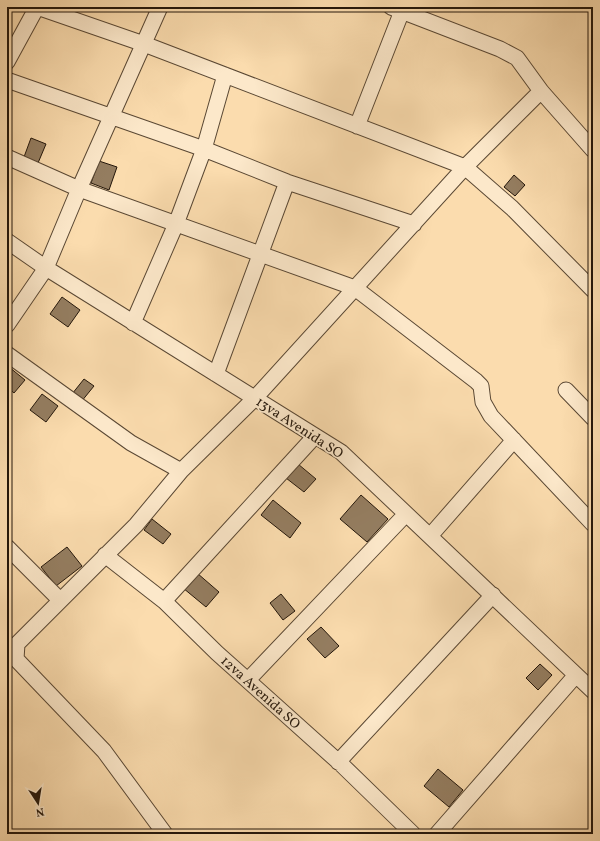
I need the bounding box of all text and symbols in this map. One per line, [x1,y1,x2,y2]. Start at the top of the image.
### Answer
street label: 13va Avenida SO [252,393,347,464]
street label: 12va Avenida SO [216,652,304,734]
north arrow [18,783,58,823]
text: N [34,803,45,819]

